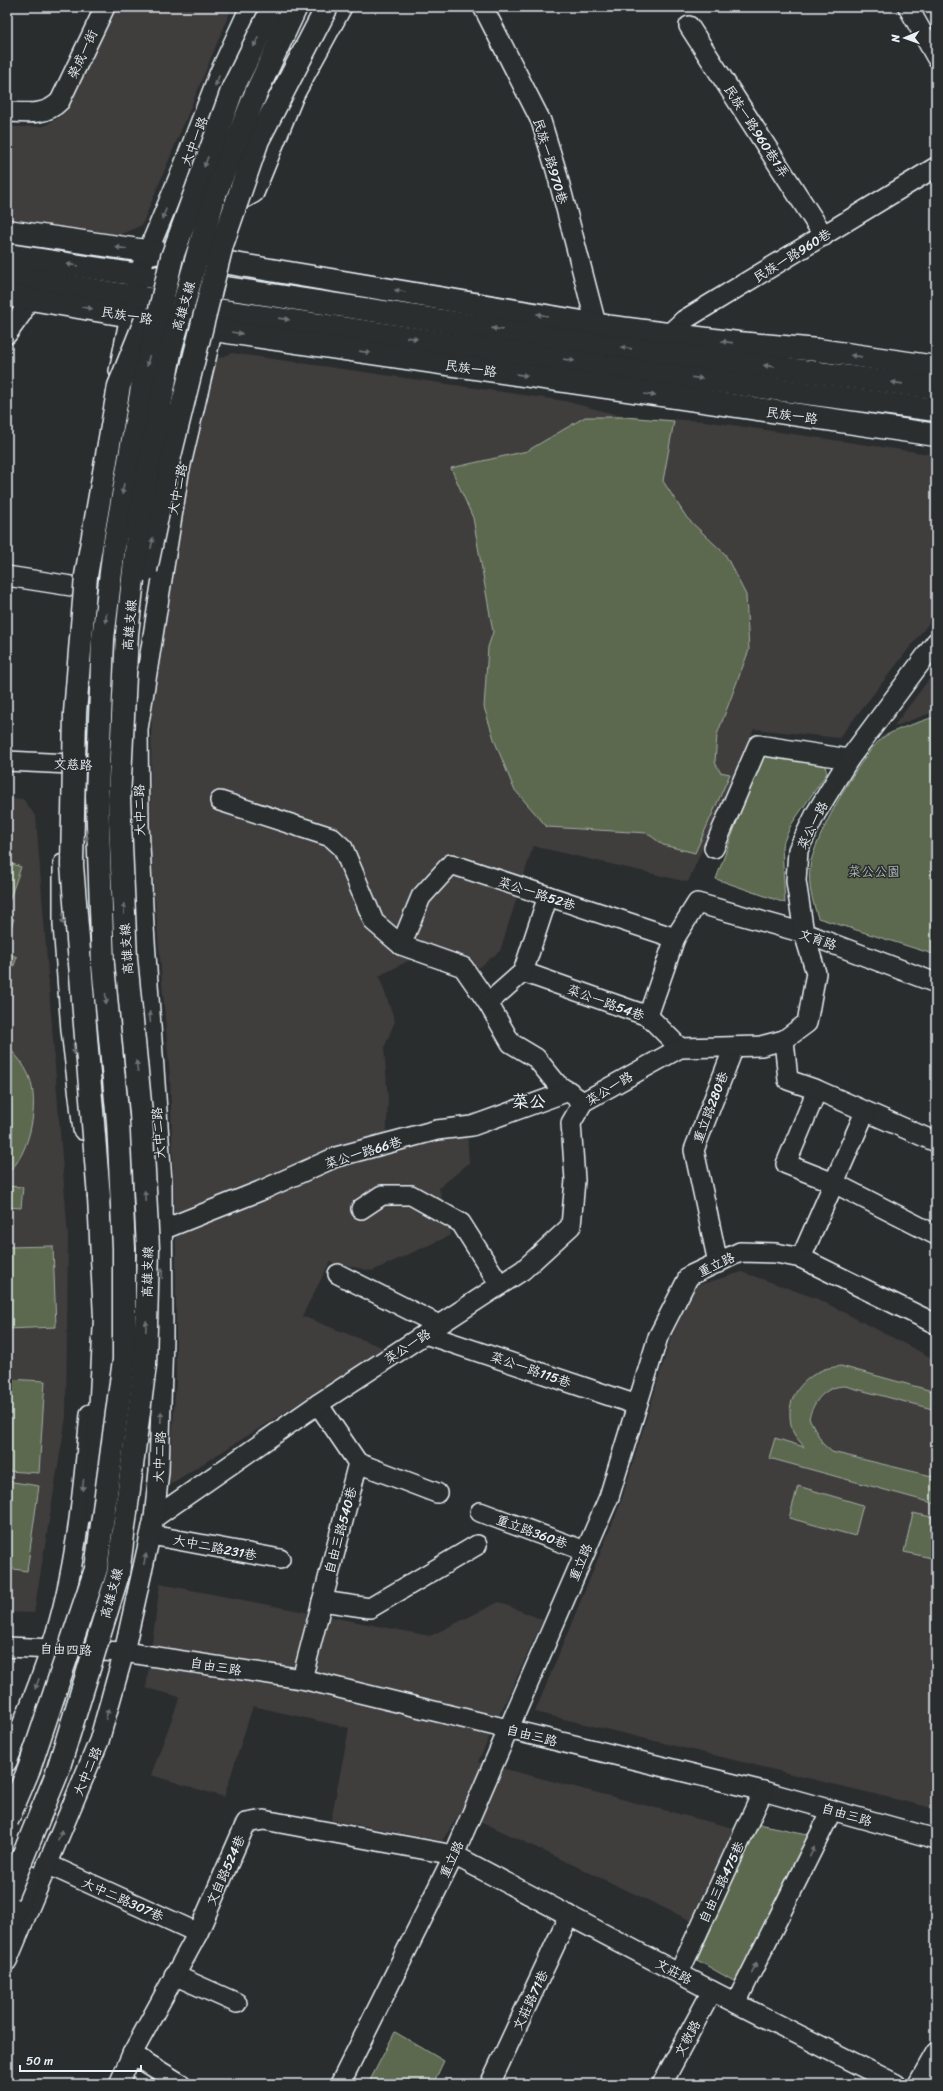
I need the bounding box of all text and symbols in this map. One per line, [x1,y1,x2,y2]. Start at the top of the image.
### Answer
north arrow [885,18,925,58]
street label: 榮成一街 [61,26,104,83]
text: N [886,34,905,43]
one-way arrow [253,36,259,48]
one-way arrow [213,75,219,87]
street label: 民族一路960巷1弄 [718,80,795,182]
street label: 大中一路 [174,113,215,170]
street label: 民族一路970巷 [527,115,574,207]
one-way arrow [203,156,209,168]
one-way arrow [160,208,166,220]
street label: 民族一路960巷 [749,222,836,289]
one-way arrow [115,245,127,251]
one-way arrow [66,262,78,268]
street label: 高雄支線 [165,278,202,334]
one-way arrow [394,288,407,294]
street label: 民族一路 [99,300,154,331]
one-way arrow [81,305,93,311]
one-way arrow [536,312,549,318]
one-way arrow [277,316,290,322]
one-way arrow [491,326,503,332]
one-way arrow [231,330,243,336]
one-way arrow [406,335,418,341]
one-way arrow [720,339,733,345]
one-way arrow [620,345,632,351]
one-way arrow [359,349,371,355]
street label: 民族一路 [444,353,498,384]
one-way arrow [850,353,862,359]
one-way arrow [144,355,150,367]
one-way arrow [563,357,575,363]
one-way arrow [762,363,775,369]
one-way arrow [516,372,528,378]
one-way arrow [691,375,703,381]
one-way arrow [891,380,903,386]
one-way arrow [644,392,656,398]
street label: 民族一路 [765,400,819,431]
street label: 大中二路 [161,461,194,517]
one-way arrow [120,483,126,495]
one-way arrow [149,537,155,549]
street label: 高雄支線 [116,598,143,652]
one-way arrow [102,612,109,624]
street label: 文慈路 [53,752,93,777]
street label: 大中二路 [128,784,151,836]
street label: 菜公一路 [790,797,834,854]
one-way arrow [82,830,89,842]
park label: 菜公公園 [848,860,900,883]
street label: 菜公一路52巷 [495,870,579,917]
one-way arrow [121,902,127,915]
one-way arrow [60,913,66,926]
street label: 高雄支線 [113,922,140,976]
street label: 文育路 [796,922,840,957]
street label: 菜公一路54巷 [564,978,648,1027]
one-way arrow [103,993,109,1005]
one-way arrow [146,1011,153,1023]
one-way arrow [71,1043,77,1055]
one-way arrow [134,1060,140,1072]
street label: 菜公一路 [581,1065,637,1112]
street label: 重立路280巷 [686,1068,735,1147]
district label: 菜公 [512,1086,546,1116]
street label: 大中二路 [145,1106,172,1160]
street label: 菜公一路66巷 [322,1130,405,1175]
one-way arrow [142,1190,149,1202]
street label: 高雄支線 [136,1246,159,1298]
street label: 重立路 [694,1246,739,1283]
one-way arrow [159,1266,165,1279]
one-way arrow [143,1319,149,1332]
street label: 菜公一路 [379,1323,435,1370]
street label: 菜公一路115巷 [487,1345,574,1394]
one-way arrow [158,1410,164,1423]
street label: 大中二路 [147,1430,172,1484]
one-way arrow [80,1479,87,1491]
street label: 自由三路540巷 [318,1484,363,1576]
street label: 重立路360巷 [493,1508,571,1555]
street label: 大中二路231巷 [171,1528,259,1567]
street label: 重立路 [562,1540,599,1585]
one-way arrow [142,1553,148,1565]
street label: 高雄支線 [94,1565,129,1621]
street label: 自由四路 [40,1637,92,1662]
street label: 自由三路 [188,1651,243,1682]
one-way arrow [34,1679,40,1691]
one-way arrow [104,1707,110,1719]
street label: 自由三路 [504,1718,560,1753]
street label: 大中二路 [67,1743,108,1800]
street label: 自由三路 [819,1796,875,1833]
one-way arrow [57,1829,63,1840]
street label: 文自路524巷 [200,1831,251,1909]
street label: 重立路 [433,1837,470,1882]
street label: 自由三路475巷 [692,1837,751,1927]
one-way arrow [809,1846,815,1857]
street label: 大中二路307巷 [78,1871,168,1928]
street label: 文莊路 [651,1952,696,1991]
one-way arrow [751,1962,757,1974]
street label: 文莊路71巷 [506,1966,555,2035]
street label: 文敬路 [668,2016,707,2061]
scale bar [20,2047,141,2073]
text: 50 m [26,2050,53,2072]

